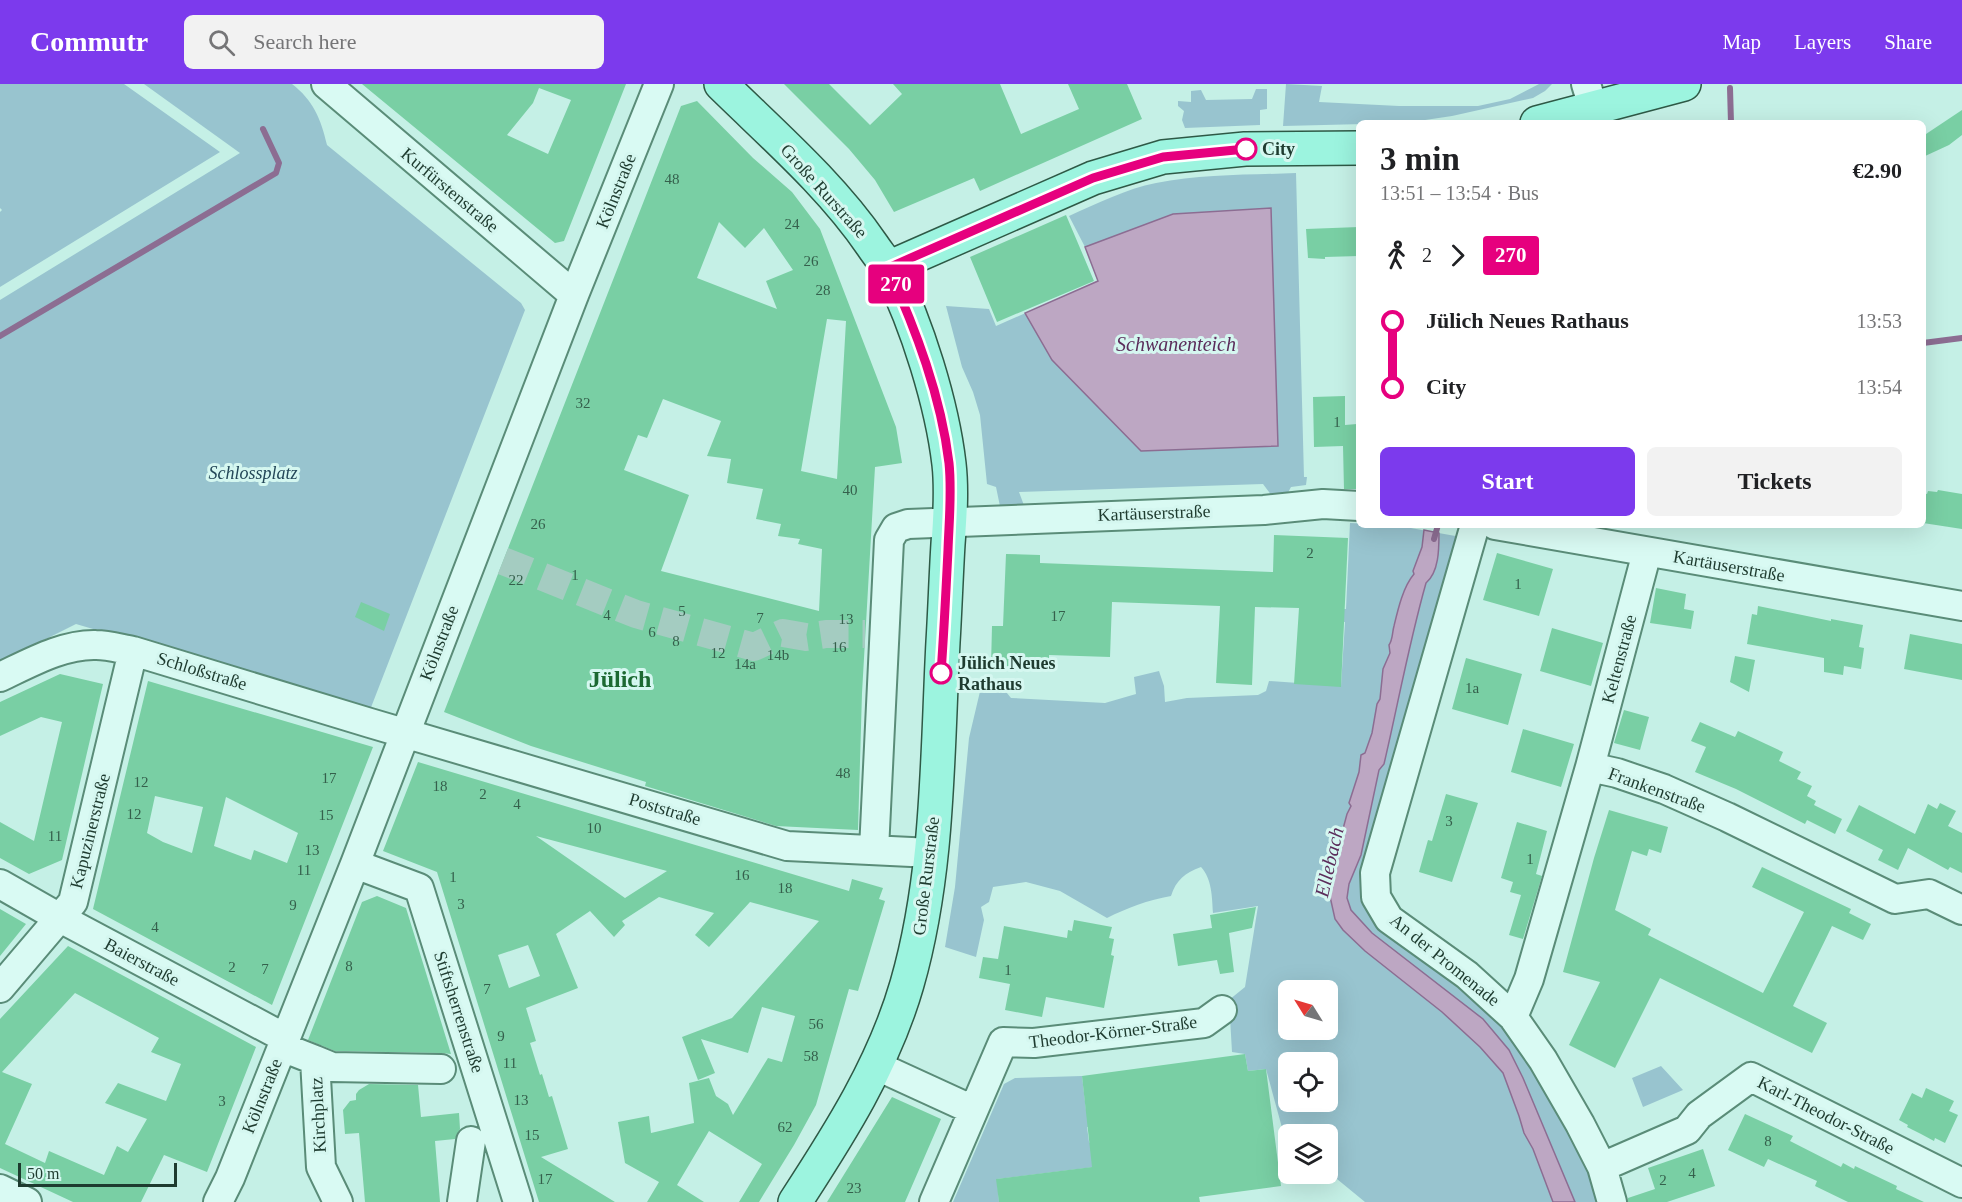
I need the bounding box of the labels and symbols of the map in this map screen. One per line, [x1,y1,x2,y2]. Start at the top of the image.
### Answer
marker: City [1235,138,1257,160]
place label: City [1262,139,1295,159]
street label: Große Rurstraße [777,140,871,242]
street label: Kurfürstenstraße [397,143,503,237]
street label: Kölnstraße [592,151,640,231]
house number: 48 [665,171,680,187]
house number: 24 [785,216,800,232]
house number: 26 [804,253,819,269]
line badge: 270 [862,264,930,304]
house number: 28 [816,282,831,298]
water label: Schwanenteich [1116,333,1236,355]
house number: 32 [576,395,591,411]
house number: 1 [1333,414,1341,430]
park label: Schlossplatz [208,463,298,483]
house number: 40 [843,482,858,498]
street label: Kartäuserstraße [1097,501,1211,525]
house number: 26 [531,516,546,532]
house number: 2 [1306,545,1314,561]
street label: Kartäuserstraße [1672,546,1786,586]
house number: 1 [571,567,579,583]
house number: 22 [509,572,524,588]
house number: 1 [1514,576,1522,592]
street label: Kölnstraße [416,603,462,683]
house number: 5 [678,603,686,619]
house number: 4 [603,607,611,623]
house number: 17 [1051,608,1066,624]
house number: 7 [756,610,764,626]
house number: 13 [839,611,854,627]
street label: Keltenstraße [1598,612,1640,706]
house number: 6 [648,624,656,640]
house number: 8 [672,633,680,649]
house number: 16 [832,639,847,655]
house number: 12 [711,645,726,661]
house number: 14b [767,647,789,663]
street label: Schloßstraße [155,648,249,694]
place label: Jülich Neues Rathaus [958,653,1056,694]
house number: 14a [734,656,756,672]
marker: Jülich Neues Rathaus [930,662,952,684]
district label: Jülich [589,666,651,692]
house number: 1a [1465,680,1479,696]
street label: Frankenstraße [1606,763,1708,817]
house number: 48 [836,765,851,781]
house number: 17 [322,770,337,786]
street label: Kapuzinerstraße [66,771,114,891]
house number: 12 [134,774,149,790]
house number: 18 [433,778,448,794]
house number: 2 [479,786,487,802]
street label: Poststraße [627,789,703,829]
house number: 4 [513,796,521,812]
house number: 12 [127,806,142,822]
house number: 15 [319,807,334,823]
house number: 3 [1445,813,1453,829]
street label: Große Rurstraße [909,815,943,937]
house number: 10 [587,820,602,836]
water label: Ellebach [1310,825,1348,900]
house number: 11 [48,828,62,844]
house number: 13 [305,842,320,858]
house number: 1 [1526,851,1534,867]
house number: 11 [297,862,311,878]
house number: 16 [735,867,750,883]
house number: 1 [449,869,457,885]
house number: 18 [778,880,793,896]
house number: 3 [457,896,465,912]
house number: 9 [289,897,297,913]
street label: An der Promenade [1386,910,1504,1010]
house number: 4 [151,919,159,935]
street label: Baierstraße [101,934,183,990]
street label: Stiftsherrenstraße [430,949,488,1075]
house number: 8 [345,958,353,974]
house number: 2 [228,959,236,975]
house number: 7 [261,961,269,977]
house number: 1 [1004,962,1012,978]
north arrow [1278,980,1338,1040]
house number: 7 [483,981,491,997]
street label: Theodor-Körner-Straße [1028,1012,1198,1052]
house number: 56 [809,1016,824,1032]
house number: 9 [497,1028,505,1044]
house number: 58 [804,1048,819,1064]
house number: 11 [503,1055,517,1071]
street label: Kölnstraße [238,1056,286,1136]
street label: Karl-Theodor-Straße [1754,1072,1898,1158]
street label: Kirchplatz [306,1077,330,1153]
house number: 13 [514,1092,529,1108]
house number: 3 [218,1093,226,1109]
house number: 62 [778,1119,793,1135]
house number: 15 [525,1127,540,1143]
house number: 8 [1764,1133,1772,1149]
scale bar [18,1160,177,1188]
house number: 4 [1688,1165,1696,1181]
house number: 17 [538,1171,553,1187]
house number: 2 [1659,1172,1667,1188]
house number: 23 [847,1180,862,1196]

